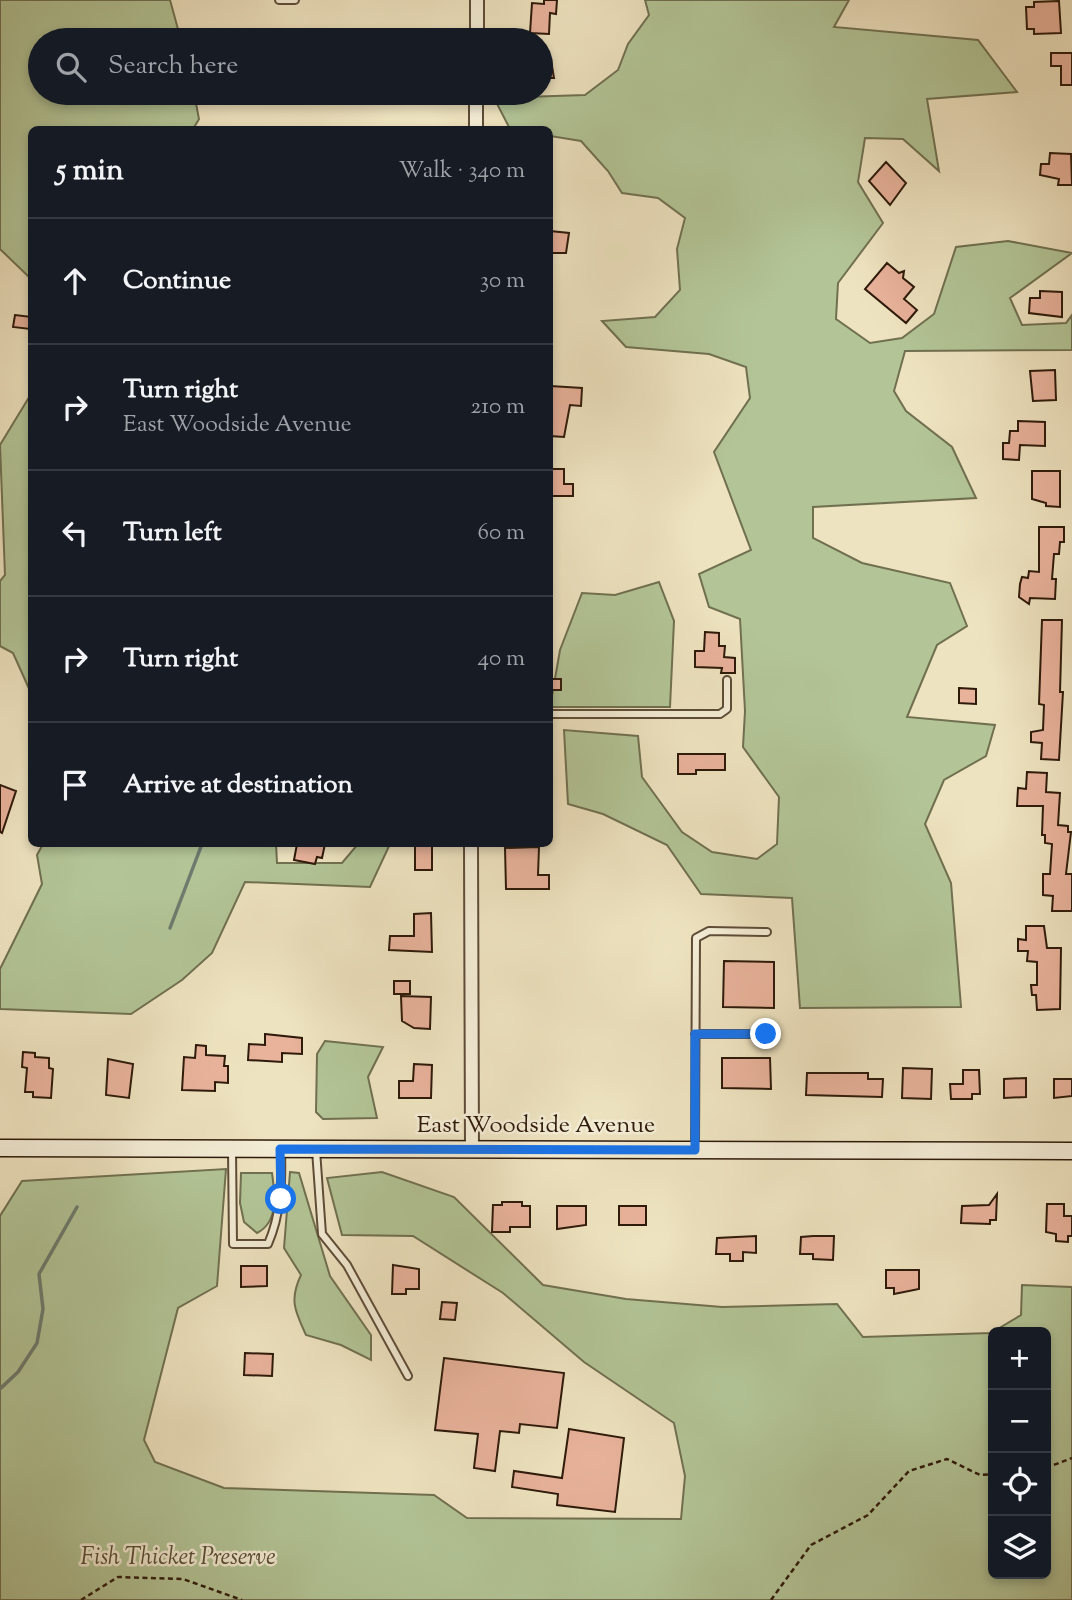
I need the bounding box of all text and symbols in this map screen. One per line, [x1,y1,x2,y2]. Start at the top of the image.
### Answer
search box [28,28,553,105]
icon: search [52,48,90,86]
text: Search here [108,48,238,85]
text: 5 min [56,150,124,193]
text: Walk · 340 m [399,155,525,188]
icon: ahead [56,262,94,300]
text: Continue [123,263,231,300]
text: 30 m [480,265,525,298]
text: Turn right [123,372,238,409]
icon: right [56,388,94,426]
text: 210 m [471,391,525,424]
text: East Woodside Avenue [123,409,351,442]
icon: left [56,514,94,552]
text: Turn left [123,515,222,552]
text: 60 m [477,517,525,550]
icon: right [56,640,94,678]
text: Turn right [123,641,238,678]
text: 40 m [478,643,525,676]
icon: arrive [56,766,94,804]
text: Arrive at destination [123,767,353,804]
route end [750,1018,781,1049]
street label: East Woodside Avenue [417,1109,655,1143]
route start [265,1183,296,1214]
map controls [988,1327,1051,1579]
button: + [988,1327,1051,1390]
button: − [988,1390,1051,1453]
button: locate [988,1453,1051,1516]
button: layers [988,1516,1051,1579]
park label: Fish Thicket Preserve [80,1541,276,1575]

